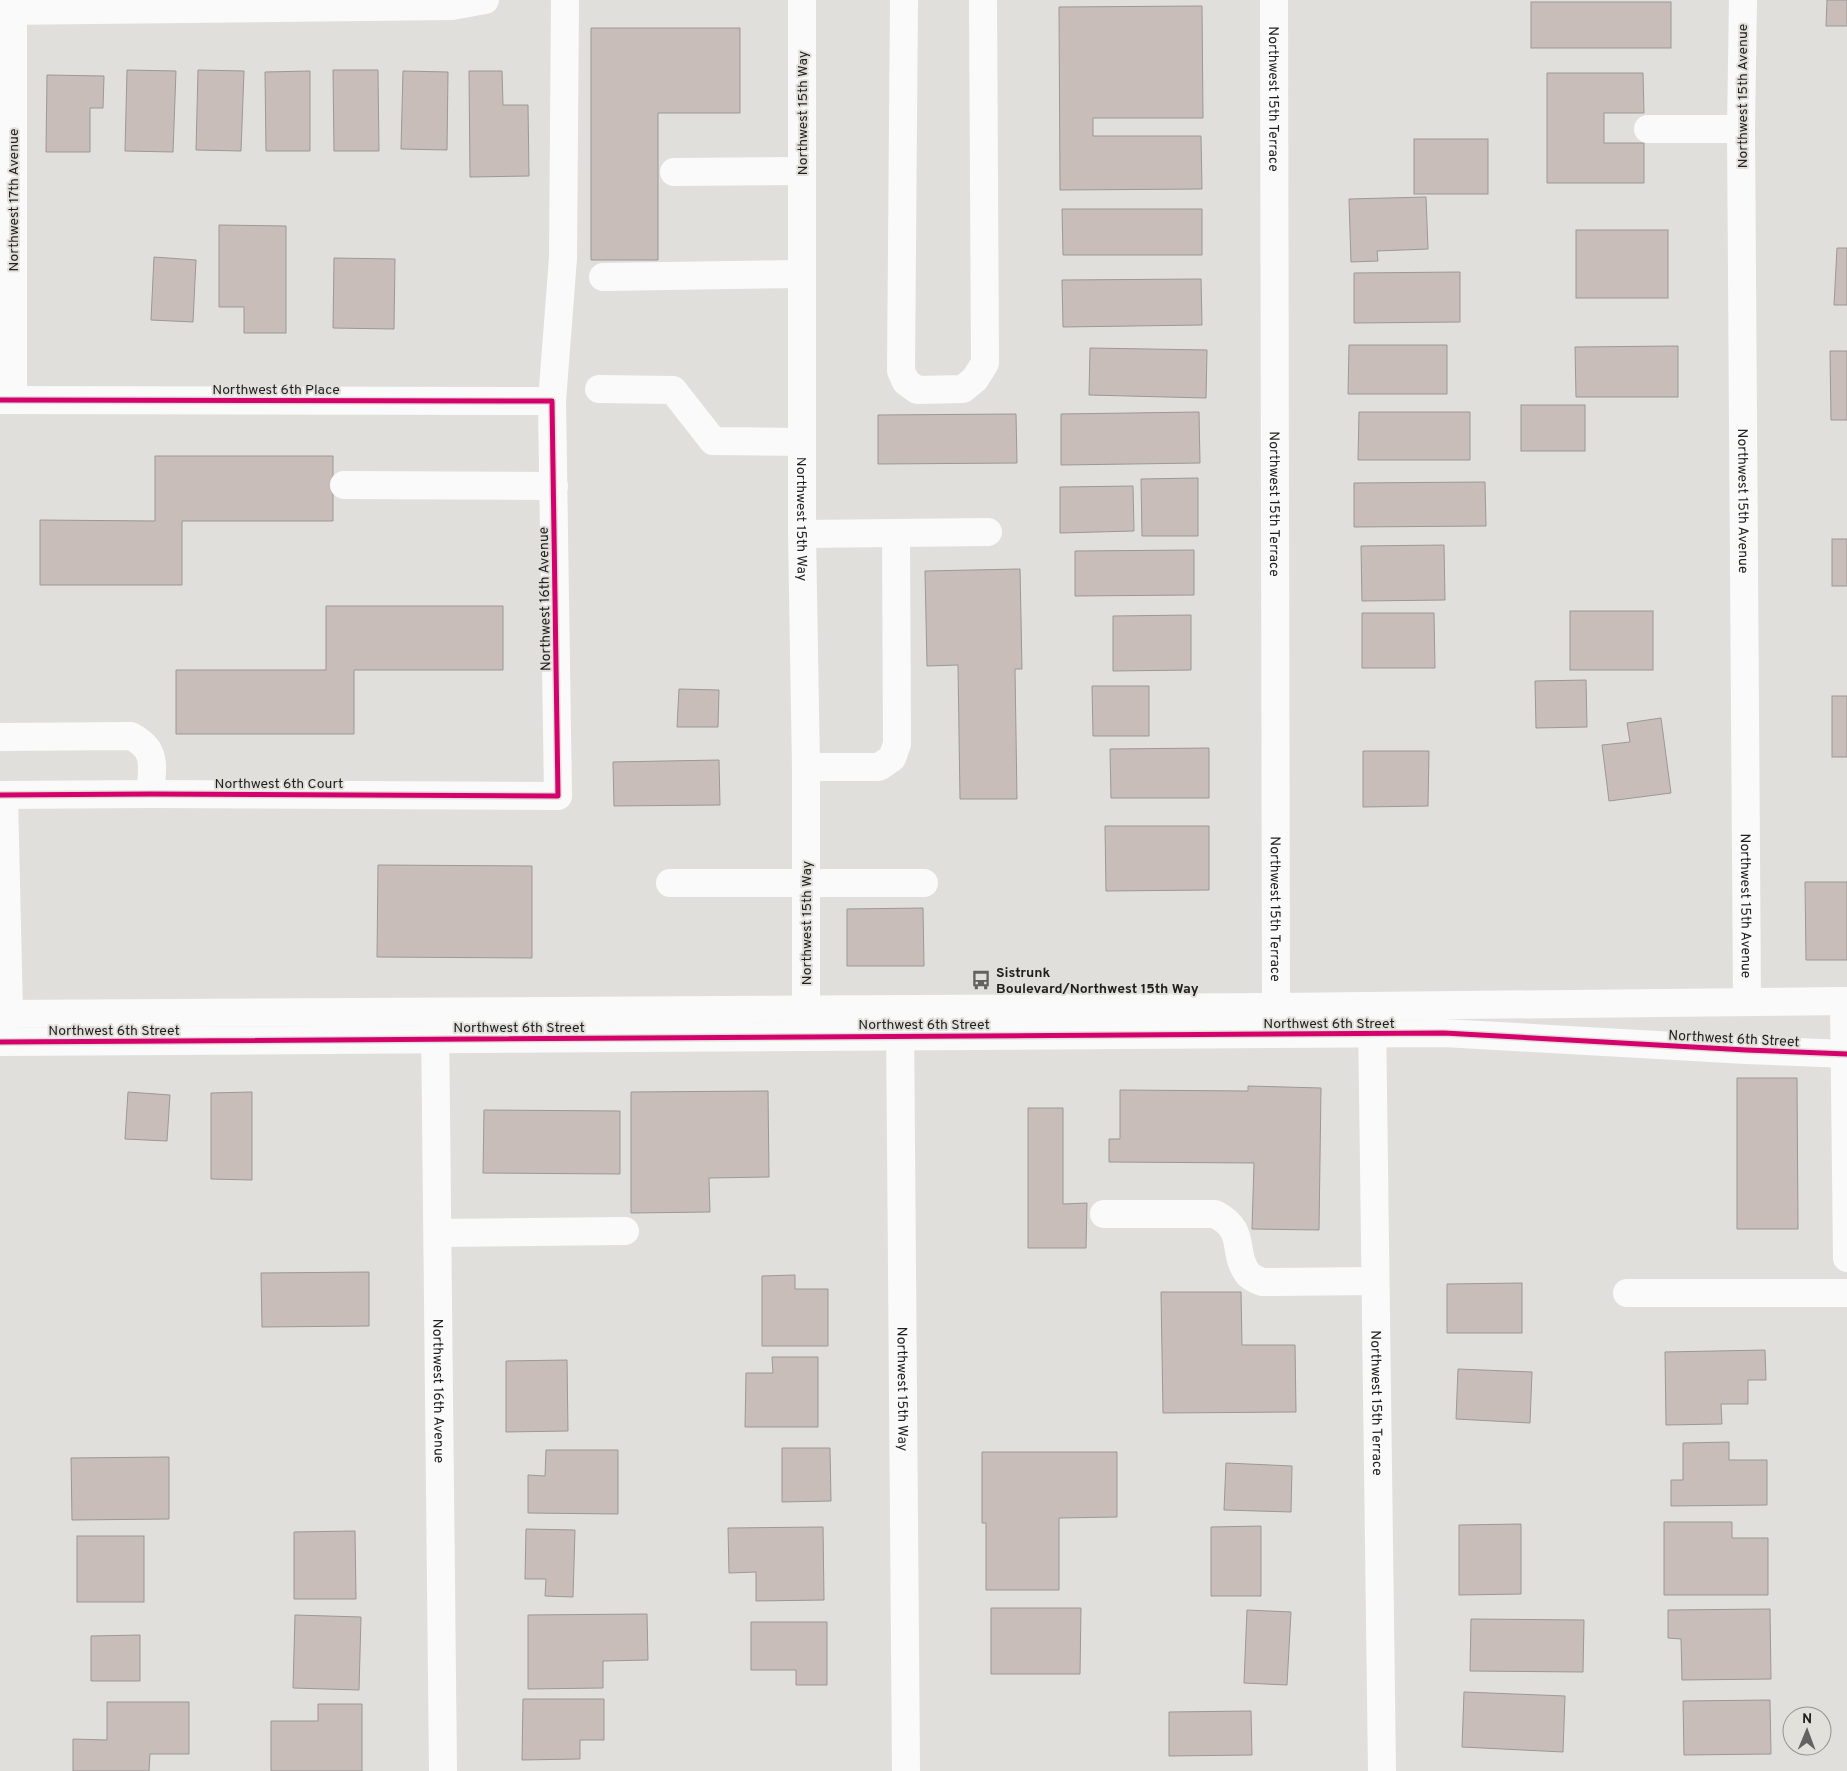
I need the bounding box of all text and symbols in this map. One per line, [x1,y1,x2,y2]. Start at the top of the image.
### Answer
street label: Northwest 15th Avenue [1735,24,1752,168]
street label: Northwest 15th Terrace [1264,26,1281,172]
street label: Northwest 15th Way [795,51,812,175]
street label: Northwest 17th Avenue [6,129,23,271]
street label: Northwest 6th Place [212,382,340,399]
street label: Northwest 15th Avenue [1733,428,1751,573]
street label: Northwest 15th Terrace [1265,431,1282,577]
street label: Northwest 15th Way [792,457,810,581]
street label: Northwest 16th Avenue [536,527,555,671]
street label: Northwest 6th Court [215,776,343,793]
street label: Northwest 15th Avenue [1736,833,1754,978]
street label: Northwest 15th Terrace [1266,836,1283,982]
street label: Northwest 15th Way [799,861,816,985]
place label: Sistrunk Boulevard/Northwest 15th Way [996,965,1199,998]
bus stop icon: Sistrunk Boulevard/Northwest 15th Way [970,969,992,991]
street label: Northwest 6th Street [1263,1016,1395,1033]
street label: Northwest 6th Street [858,1017,990,1034]
street label: Northwest 6th Street [453,1020,585,1037]
street label: Northwest 6th Street [48,1023,180,1040]
street label: Northwest 6th Street [1668,1028,1800,1051]
street label: Northwest 16th Avenue [428,1319,447,1463]
street label: Northwest 15th Way [892,1327,910,1451]
street label: Northwest 15th Terrace [1366,1330,1385,1476]
north arrow [1782,1706,1832,1756]
text: N [1802,1711,1812,1728]

